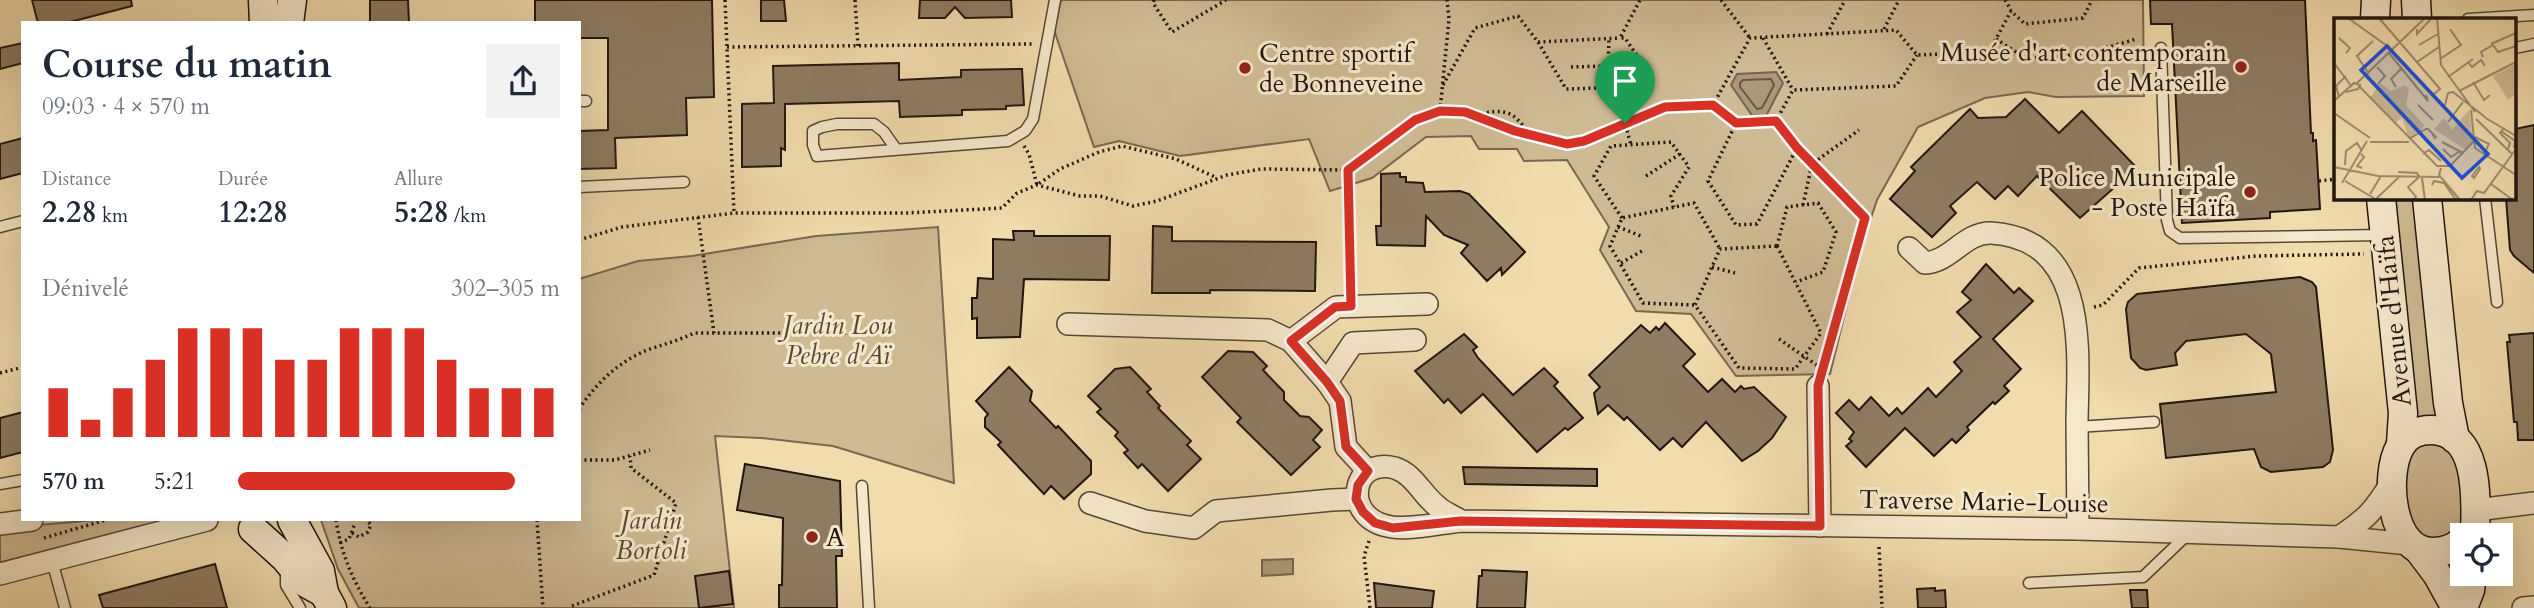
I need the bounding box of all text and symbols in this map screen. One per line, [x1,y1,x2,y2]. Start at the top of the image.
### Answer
inset map [2334,18,2516,200]
place label: Musée d'art contemporain de Marseille [1940,35,2227,100]
place label: Centre sportif de Bonneveine [1259,36,1424,101]
text: Course du matin [42,39,332,91]
button: share [486,44,560,118]
pin [1595,51,1655,123]
marker: Musée d'art contemporain de Marseille [2233,59,2249,75]
marker: Centre sportif de Bonneveine [1237,60,1253,76]
icon: arrive [1606,62,1644,100]
text: 09:03 · 4 × 570 m [42,91,210,122]
place label: Police Municipale - Poste Haïfa [2038,160,2236,225]
text: Distance [42,166,111,192]
text: Durée [218,166,268,192]
text: Allure [394,166,443,192]
marker: Police Municipale - Poste Haïfa [2242,184,2258,200]
text: 2.28 [42,192,97,233]
text: 12:28 [218,192,288,233]
text: 5:28 [394,192,449,233]
text: km [97,203,128,229]
text: /km [449,203,486,229]
street label: Avenue d'Haïfa [2367,234,2420,408]
text: Dénivelé [42,273,129,304]
text: 302–305 m [451,273,560,304]
park label: Jardin Lou Pebre d'Aï [777,308,893,373]
text: 570 m [42,466,105,497]
text: 5:21 [154,466,195,497]
street label: Traverse Marie-Louise [1859,482,2109,521]
park label: Jardin Bortoli [615,503,687,568]
place label: A [826,520,845,555]
map controls [2450,523,2513,586]
button: locate [2450,523,2513,586]
marker: A [804,529,820,545]

